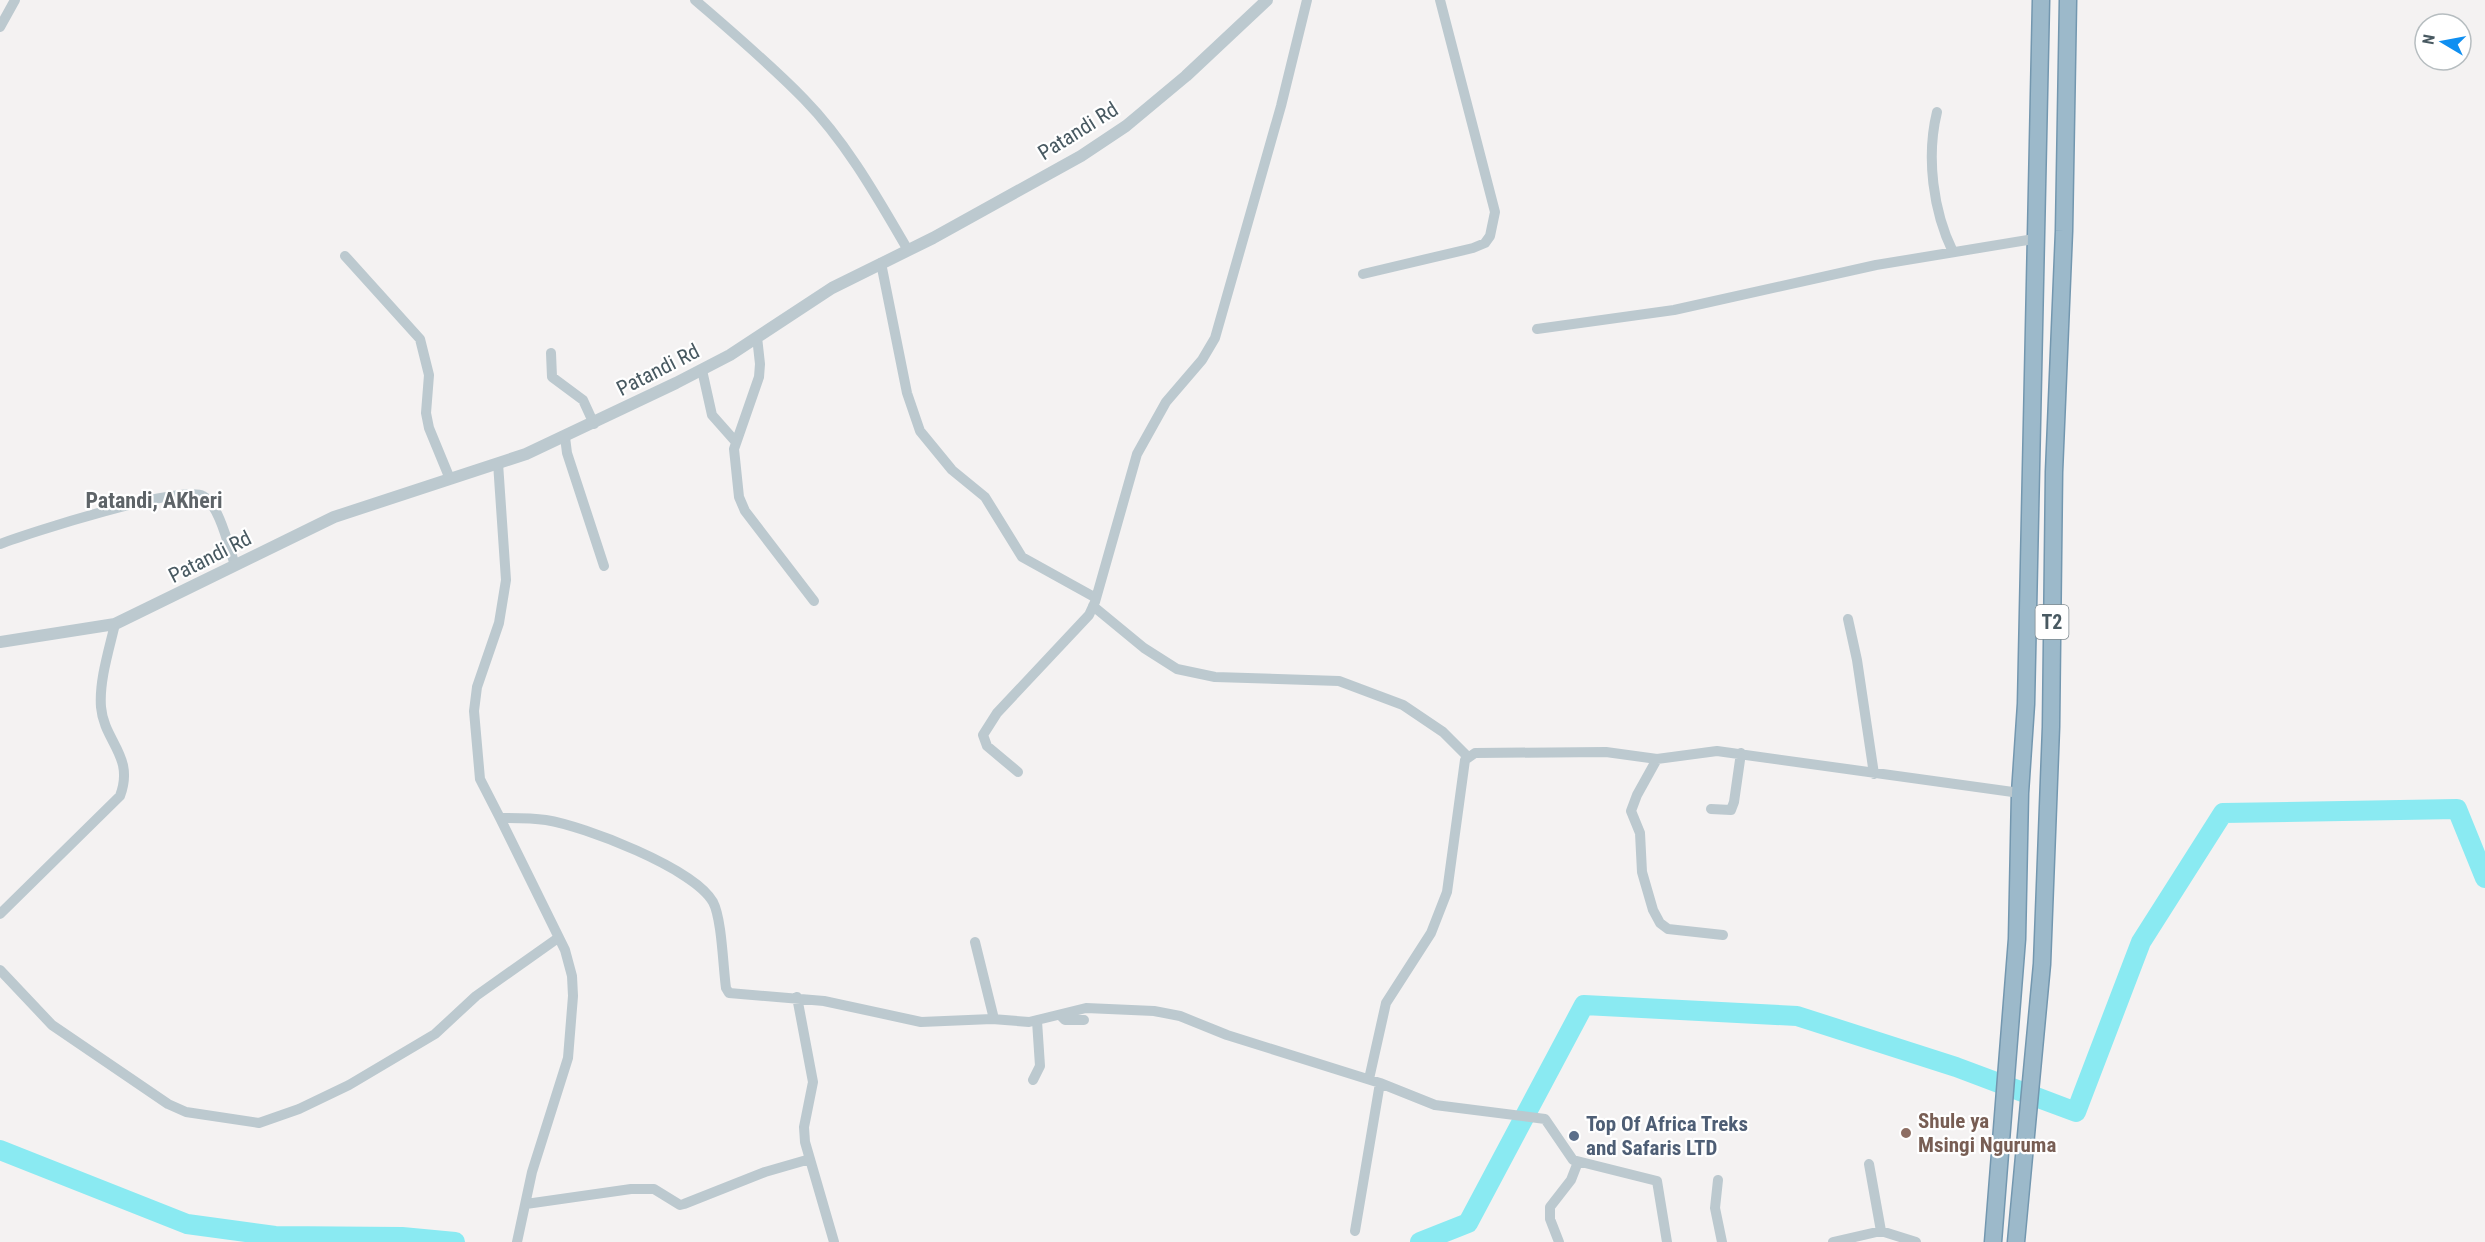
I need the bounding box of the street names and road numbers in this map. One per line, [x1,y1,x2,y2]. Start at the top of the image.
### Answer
street label: Patandi Rd [1034,97,1122,165]
street label: Patandi Rd [613,339,703,401]
street label: Patandi Rd [165,526,255,588]
road number: T2 [2036,605,2068,639]

